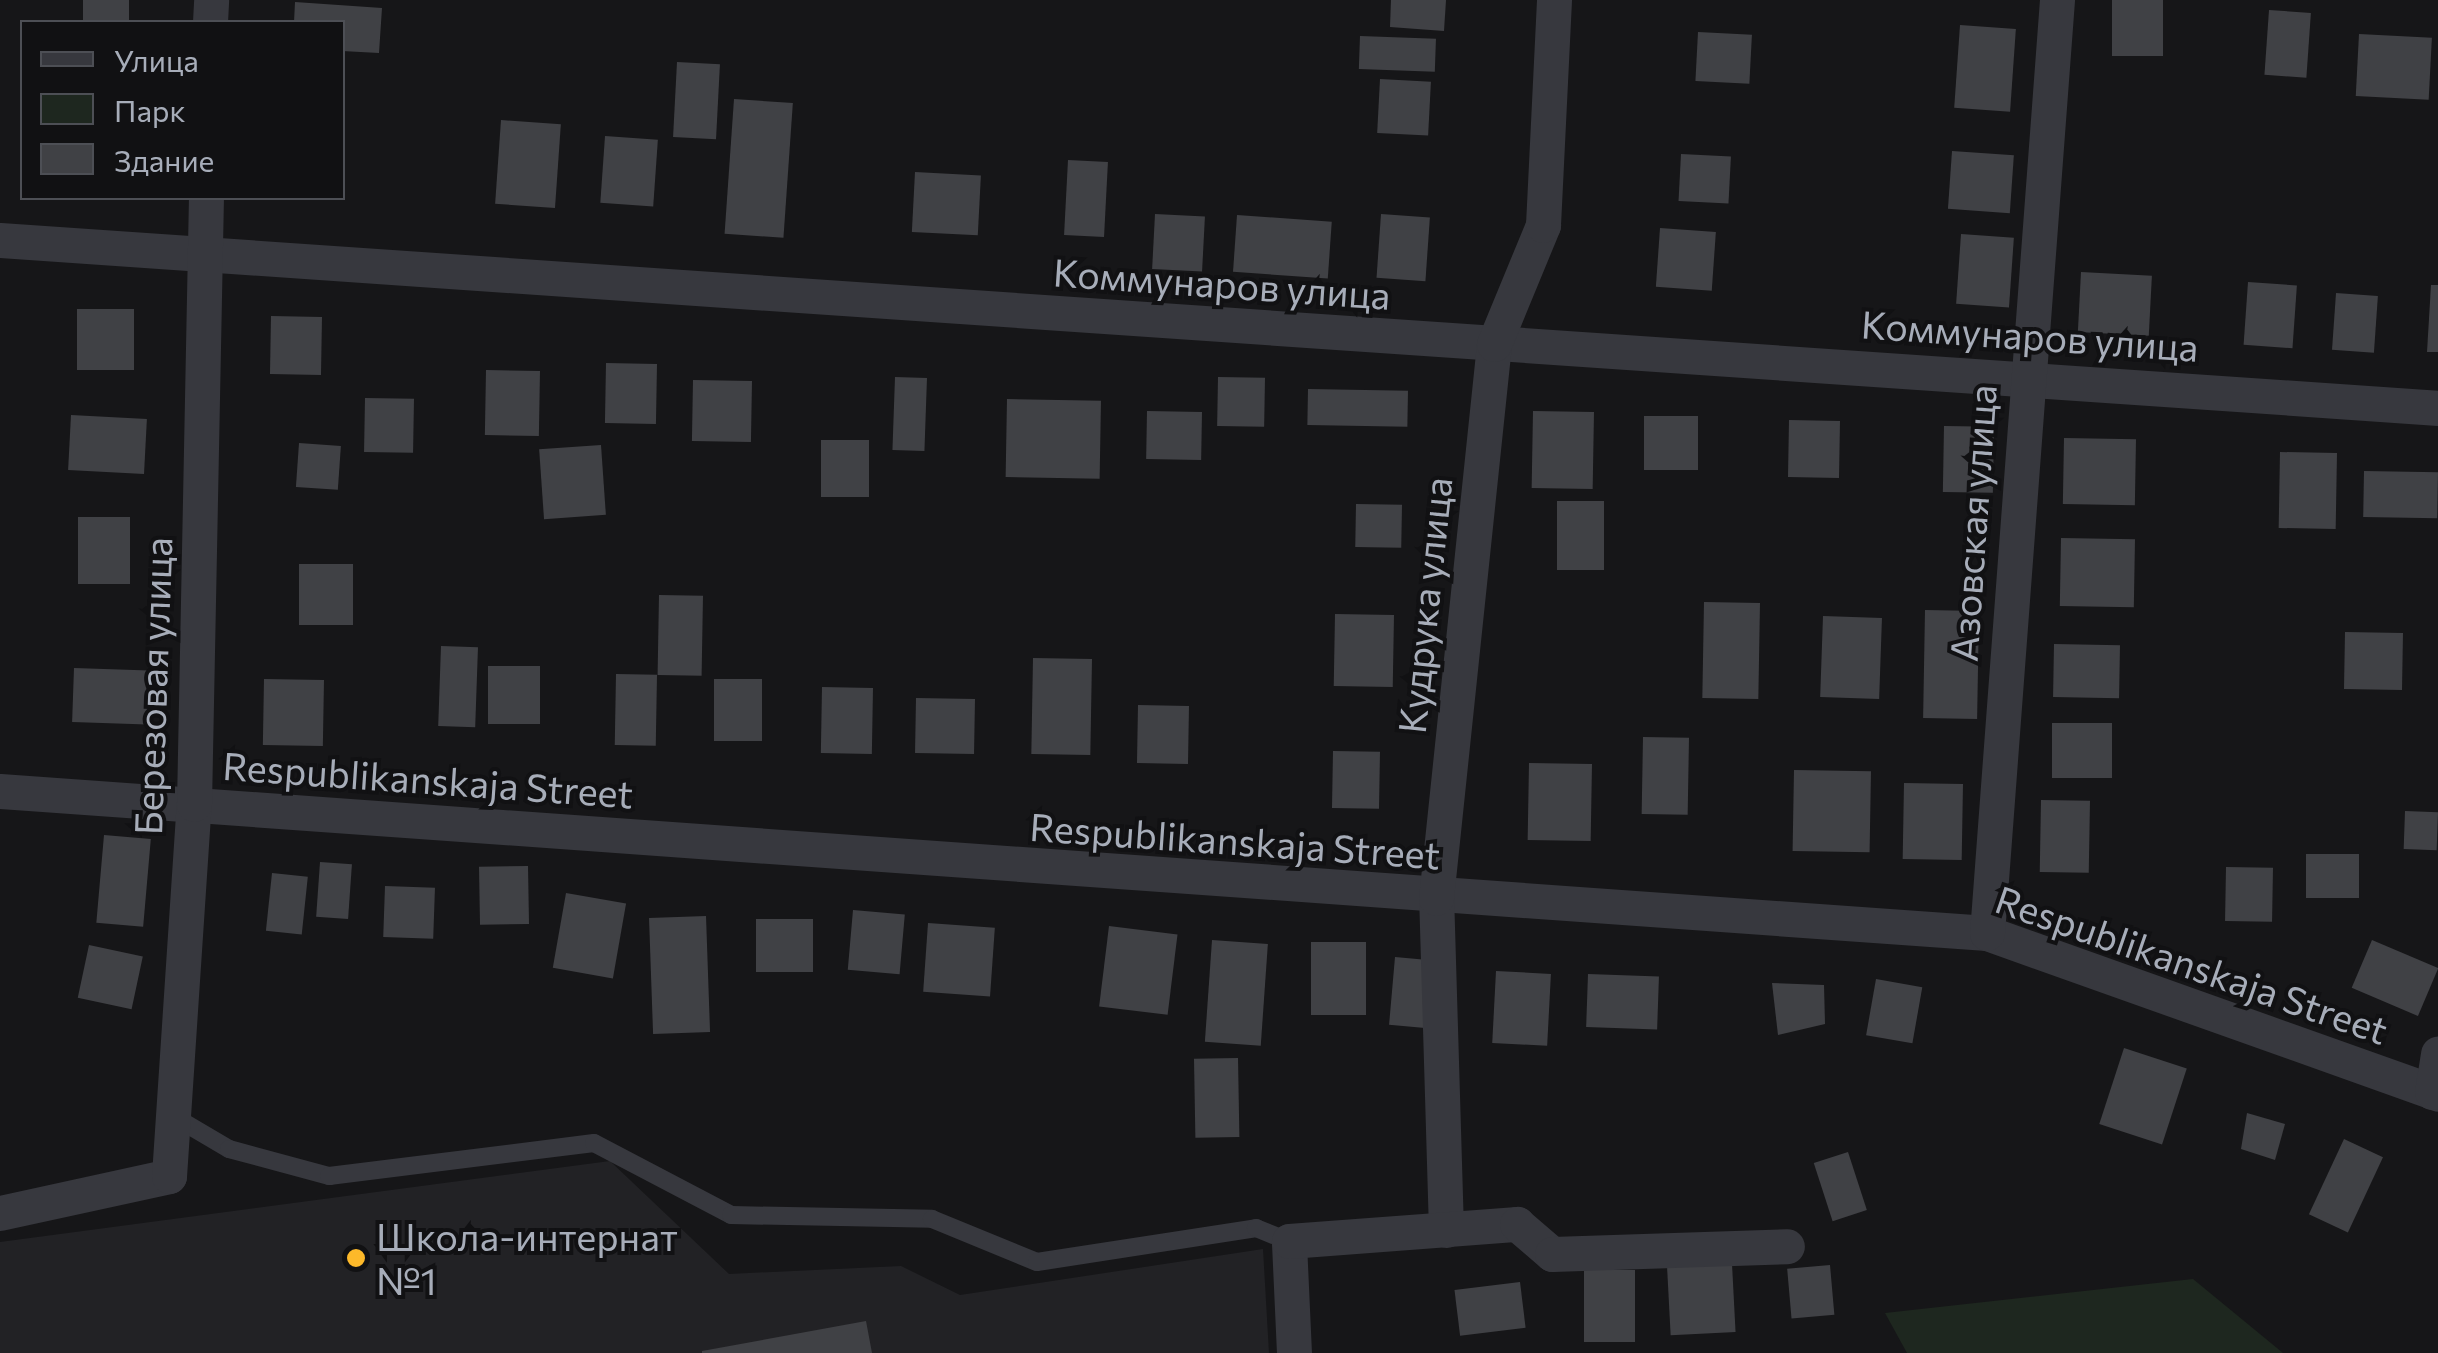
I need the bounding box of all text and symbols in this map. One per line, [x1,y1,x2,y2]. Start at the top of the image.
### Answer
legend [20,20,345,200]
text: Улица [114,41,199,78]
text: Парк [114,91,186,128]
text: Здание [114,141,214,178]
street label: Коммунаров улица [1052,248,1392,318]
street label: Коммунаров улица [1860,300,2200,370]
street label: Азовская улица [1940,383,2004,663]
street label: Кудрука улица [1388,475,1460,735]
street label: Березовая улица [124,536,180,836]
street label: Respublikanskaja Street [221,742,635,816]
street label: Respublikanskaja Street [1028,803,1442,877]
street label: Respublikanskaja Street [1990,875,2394,1053]
place label: Школа-интернат №1 [376,1213,678,1302]
marker: Школа-интернат №1 [345,1247,367,1269]

